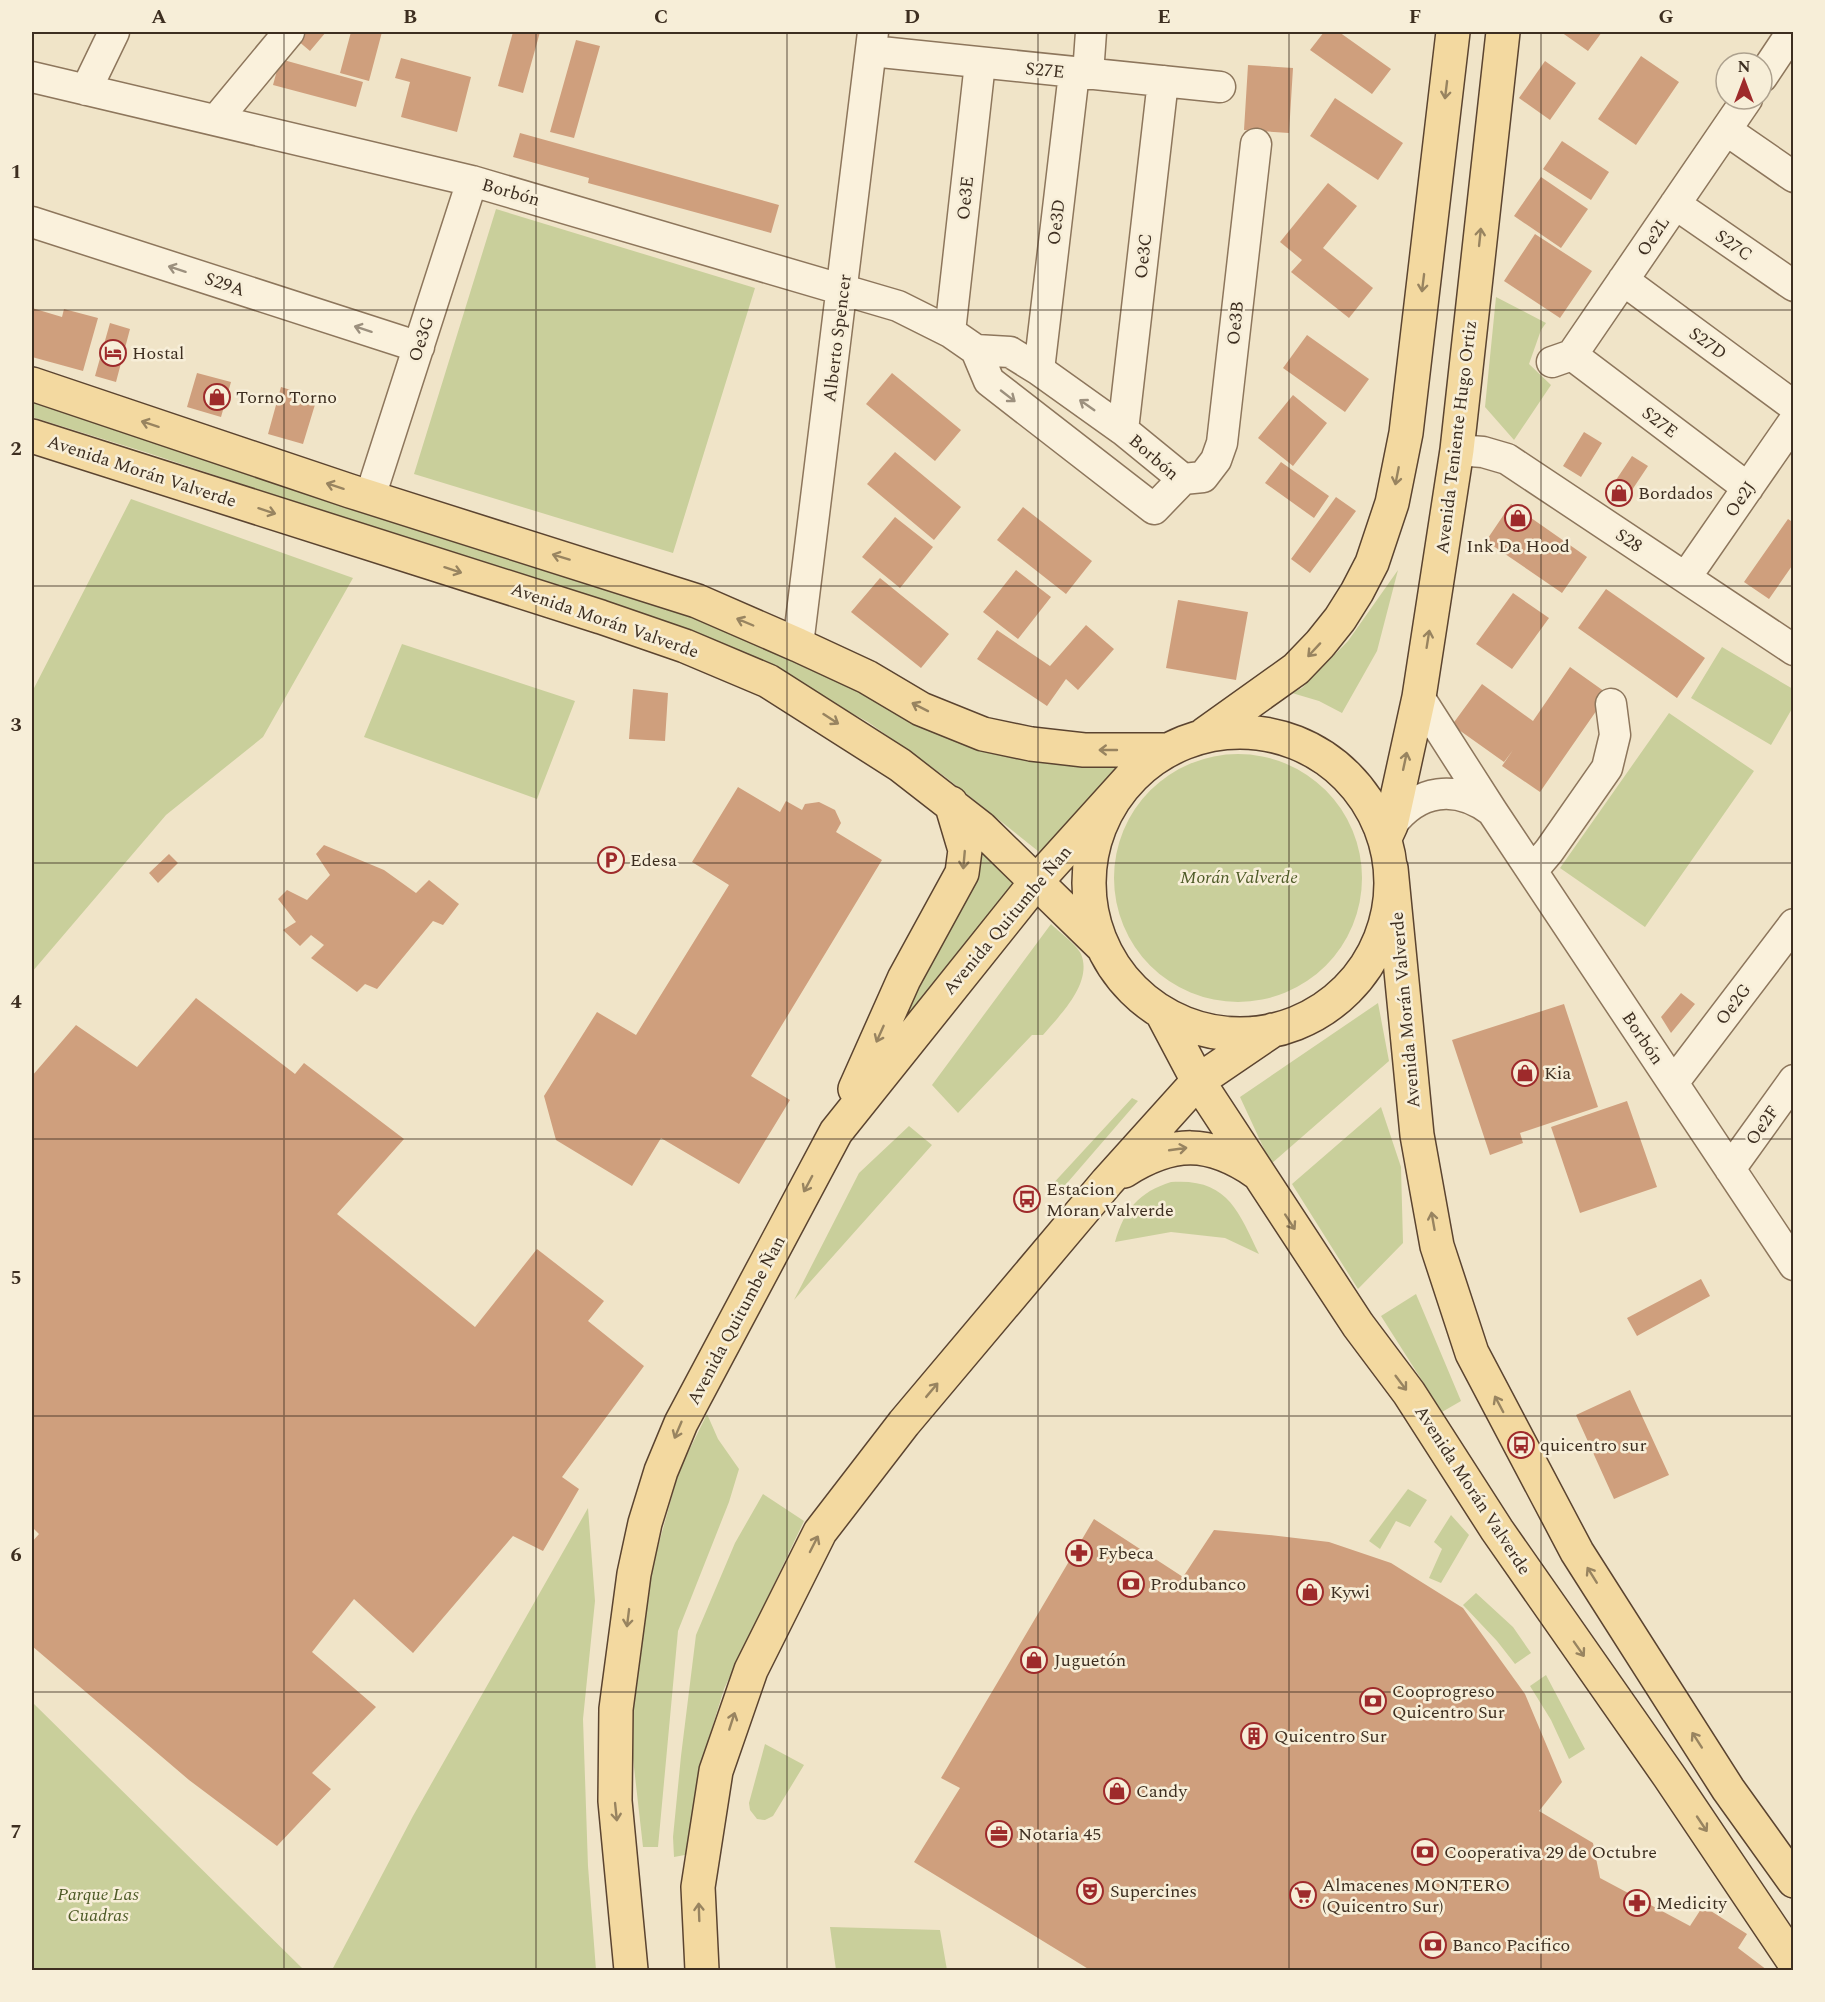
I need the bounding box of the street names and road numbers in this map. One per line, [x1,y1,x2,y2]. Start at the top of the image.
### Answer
street label: S27E [1024,55,1066,86]
street label: Borbón [479,171,543,214]
street label: Oe3E [950,175,981,221]
street label: Oe3D [1040,197,1073,247]
street label: Oe2L [1630,211,1677,262]
street label: S27C [1709,223,1758,268]
street label: Oe3C [1128,232,1159,280]
street label: S29A [201,265,249,304]
street label: Alberto Spencer [816,273,859,404]
street label: Oe3B [1220,300,1251,346]
street label: Oe3G [402,313,441,365]
street label: Avenida Teniente Hugo Ortiz [1429,319,1484,555]
street label: S27D [1683,320,1732,367]
street label: S27E [1636,400,1684,445]
street label: Avenida Morán Valverde [44,428,240,515]
street label: Borbón [1122,428,1185,487]
street label: Oe2J [1718,475,1763,523]
street label: S28 [1610,522,1648,559]
street label: Avenida Morán Valverde [507,576,703,665]
street label: Avenida Quitumbe Ñan [936,839,1078,1001]
street label: Avenida Morán Valverde [1383,911,1428,1109]
street label: Oe2G [1709,978,1758,1031]
street label: Borbón [1615,1006,1670,1070]
street label: Oe2F [1739,1100,1786,1151]
street label: Avenida Quitumbe Ñan [680,1231,793,1410]
street label: Avenida Morán Valverde [1408,1400,1538,1580]

